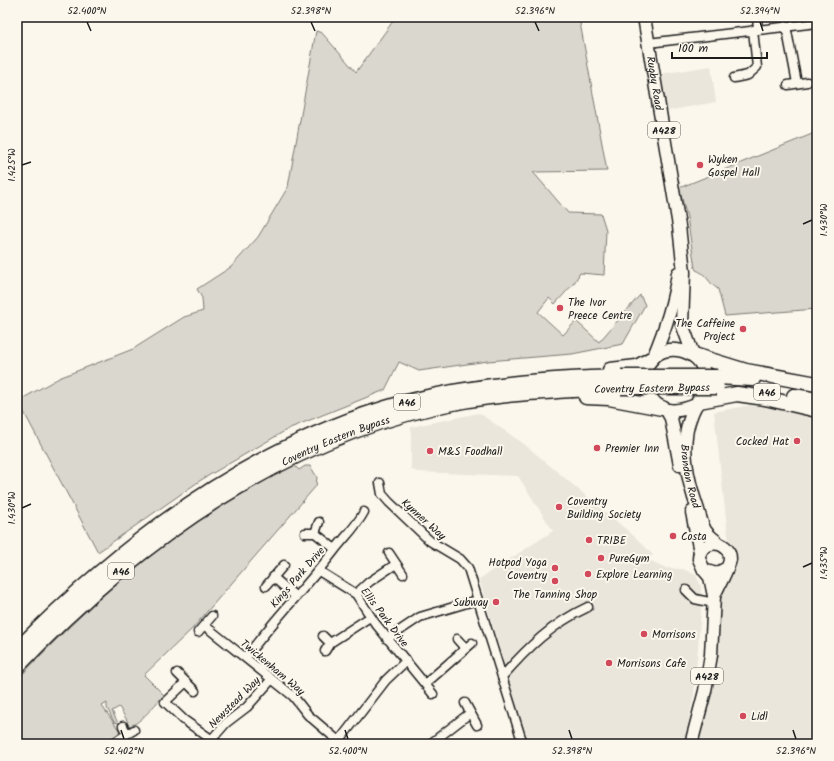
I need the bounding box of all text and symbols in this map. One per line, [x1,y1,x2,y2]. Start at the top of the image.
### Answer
text: 52.400°N [67,3,107,19]
text: 52.398°N [291,3,331,19]
text: 52.396°N [515,3,555,19]
text: 52.394°N [740,3,780,19]
scale bar [672,34,767,60]
text: 100 m [678,39,709,58]
street label: Rugby Road [641,55,668,112]
road number: A428 [648,122,680,138]
text: 1.425°W [4,148,20,182]
place label: Wyken Gospel Hall [708,151,760,182]
marker: Wyken Gospel Hall [695,160,705,170]
text: 1.430°W [816,203,832,236]
place label: The Ivor Preece Centre [568,294,632,325]
marker: The Ivor Preece Centre [555,303,565,313]
place label: The Caffeine Project [675,315,736,346]
marker: The Caffeine Project [738,324,748,334]
street label: Coventry Eastern Bypass [594,379,710,399]
road number: A46 [754,384,780,400]
road number: A46 [394,394,420,410]
street label: Coventry Eastern Bypass [278,411,392,472]
place label: Cocked Hat [736,433,790,451]
marker: Cocked Hat [792,436,802,446]
place label: Premier Inn [605,440,659,458]
place label: M&S Foodhall [438,443,503,461]
marker: Premier Inn [592,443,602,453]
street label: Brandon Road [675,444,705,511]
marker: M&S Foodhall [425,446,435,456]
text: 1.430°W [4,491,20,524]
place label: Coventry Building Society [567,493,642,524]
street label: Kynner Way [397,495,451,545]
marker: Coventry Building Society [554,502,564,512]
place label: Costa [681,528,707,546]
marker: Costa [668,531,678,541]
place label: TRIBE [597,532,627,550]
marker: TRIBE [584,535,594,545]
street label: Kings Park Drive [266,543,330,612]
text: 1.435°W [816,546,832,580]
place label: PureGym [609,550,650,568]
marker: PureGym [596,553,606,563]
place label: Hotpod Yoga Coventry [489,554,548,585]
road number: A46 [108,563,134,579]
marker: Hotpod Yoga Coventry [550,563,560,573]
place label: Explore Learning [596,566,672,584]
marker: Explore Learning [583,569,593,579]
marker: The Tanning Shop [550,576,560,586]
street label: Ellis Park Drive [356,584,413,651]
place label: The Tanning Shop [513,586,598,604]
place label: Subway [453,594,489,612]
marker: Subway [491,597,501,607]
place label: Morrisons [652,626,696,644]
marker: Morrisons [639,629,649,639]
street label: Twickenham Way [236,635,309,701]
place label: Morrisons Cafe [617,655,686,673]
marker: Morrisons Cafe [604,658,614,668]
road number: A428 [691,668,723,684]
street label: Newstead Way [204,672,266,733]
place label: Lidl [751,708,768,726]
marker: Lidl [738,711,748,721]
text: 52.402°N [104,743,144,759]
text: 52.400°N [328,743,368,759]
text: 52.398°N [552,743,592,759]
text: 52.396°N [776,743,816,759]

